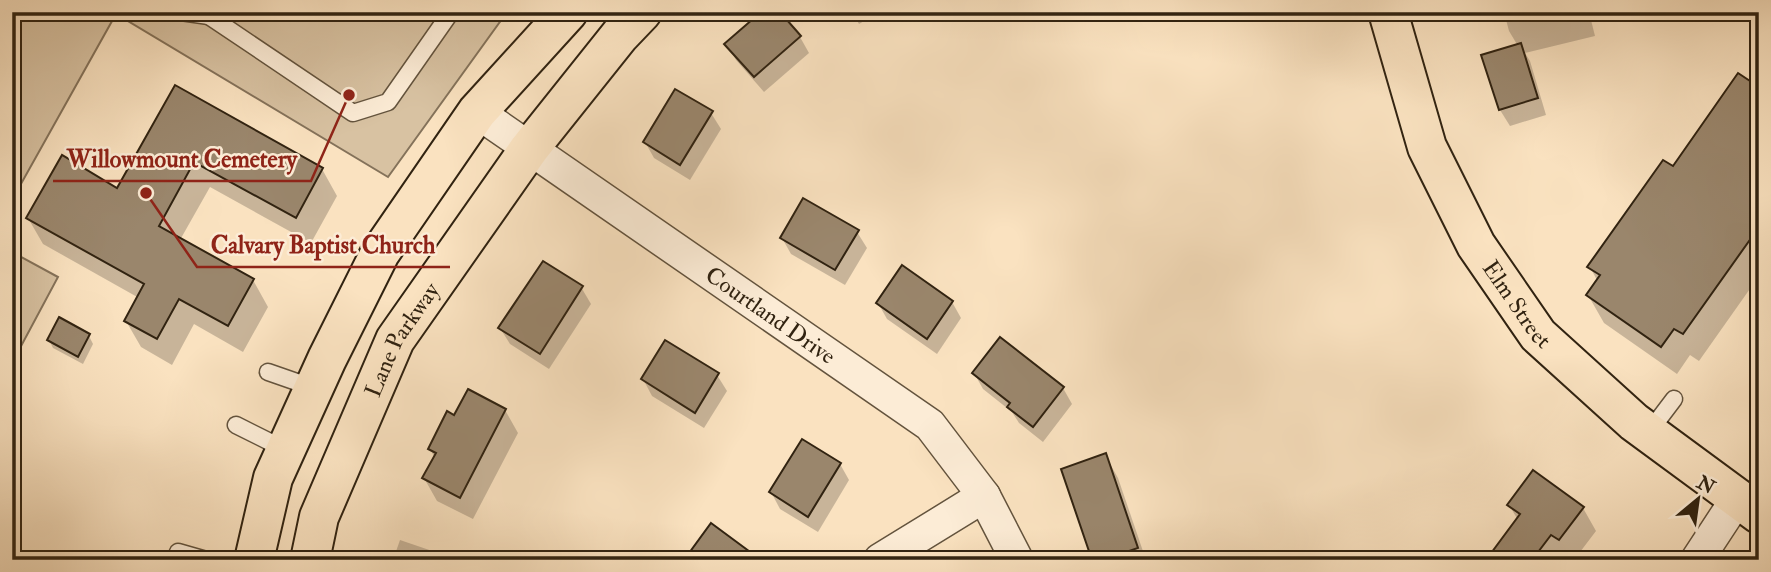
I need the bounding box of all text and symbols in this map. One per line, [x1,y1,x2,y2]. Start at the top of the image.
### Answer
callout: Willowmount Cemetery [53,136,311,181]
text: Willowmount Cemetery [66,144,299,175]
callout: Calvary Baptist Church [197,222,450,267]
text: Calvary Baptist Church [211,230,436,261]
street label: Elm Street [1476,255,1557,354]
street label: Courtland Drive [700,260,842,370]
street label: Lane Parkway [358,276,446,401]
north arrow [1662,463,1732,534]
text: N [1692,470,1720,500]

